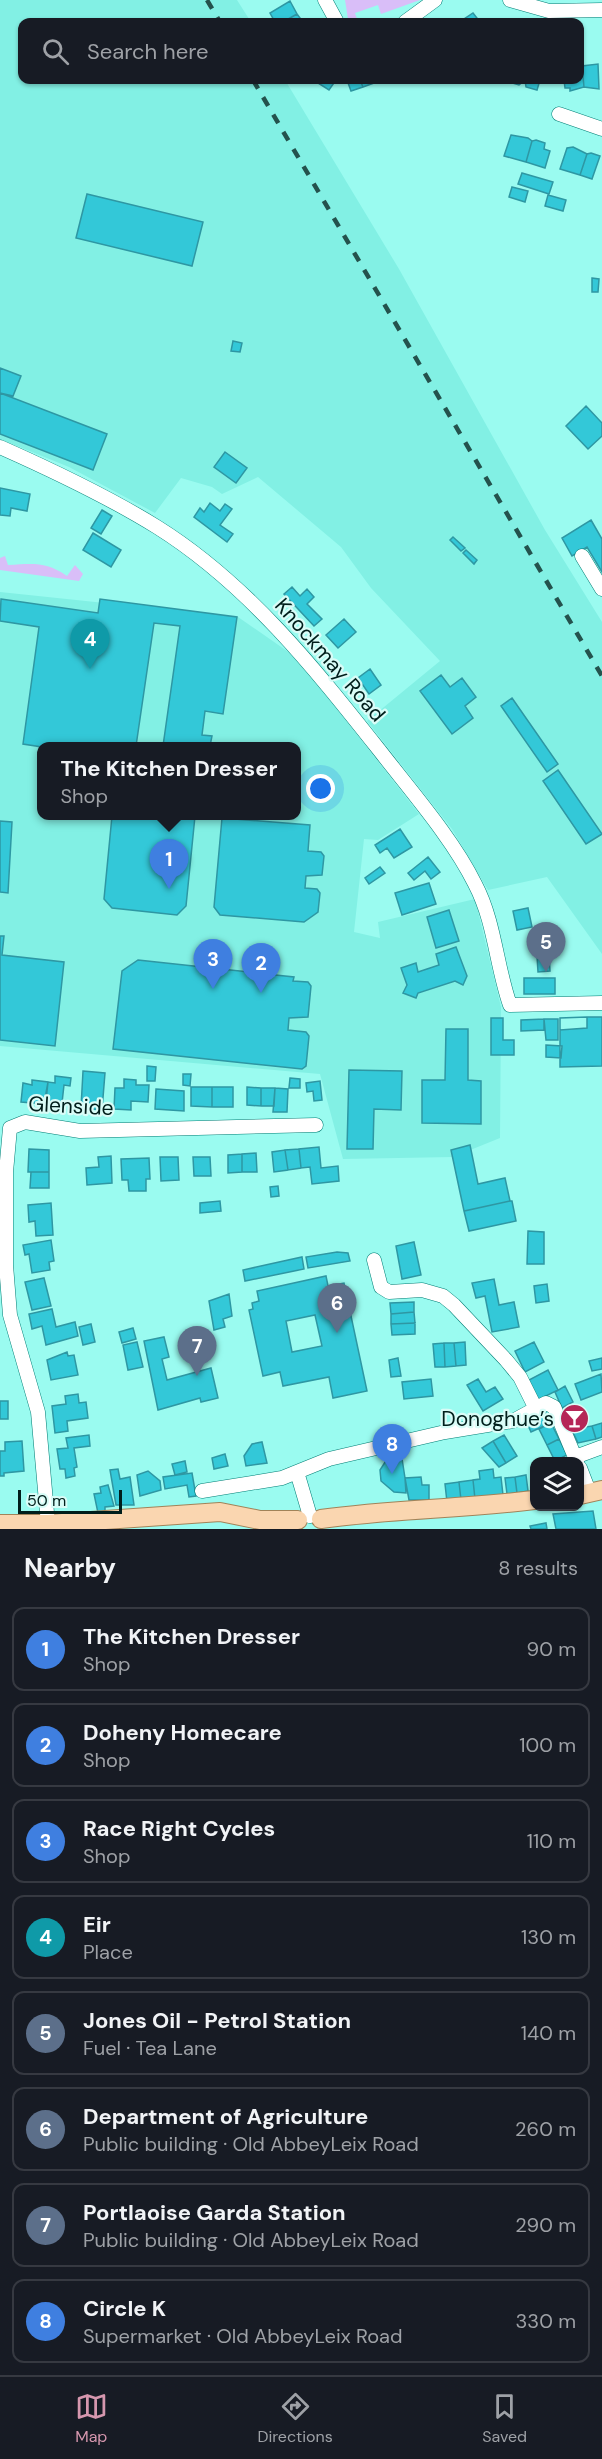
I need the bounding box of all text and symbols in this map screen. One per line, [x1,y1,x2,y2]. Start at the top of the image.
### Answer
search box [18,18,584,84]
icon: search [39,35,72,68]
text: Search here [87,37,208,66]
street label: Knockmay Road [268,592,392,728]
pin: 4 [70,620,110,669]
popup [37,742,301,820]
text: The Kitchen Dresser [61,754,278,783]
your location [306,774,335,803]
text: Shop [61,783,108,809]
pin: 1 [150,840,188,889]
pin: 5 [526,922,566,972]
pin: 3 [194,940,232,989]
pin: 2 [242,944,280,993]
street label: Glenside [28,1090,114,1122]
pin: 6 [318,1284,356,1333]
pin: 7 [178,1326,216,1376]
bar icon: Donoghue’s [559,1403,591,1435]
place label: Donoghue’s [441,1405,554,1433]
pin: 8 [372,1424,412,1474]
map controls [530,1457,584,1511]
button: layers [530,1457,584,1511]
scale bar [18,1487,122,1514]
text: 50 m [27,1490,66,1511]
text: Nearby [24,1551,116,1585]
text: 8 results [498,1555,578,1581]
text: The Kitchen Dresser [83,1622,300,1651]
text: 1 [42,1636,49,1662]
text: 90 m [527,1636,576,1662]
text: Shop [83,1651,130,1677]
text: Doheny Homecare [83,1718,282,1747]
text: 2 [40,1732,51,1758]
text: 100 m [519,1732,576,1758]
text: Shop [83,1747,130,1773]
text: Race Right Cycles [83,1814,275,1843]
text: 3 [39,1828,52,1854]
text: 110 m [527,1828,576,1854]
text: Shop [83,1843,130,1869]
text: Eir [83,1910,111,1939]
text: 4 [39,1924,52,1950]
text: 130 m [521,1924,576,1950]
text: Place [83,1939,133,1965]
text: Jones Oil - Petrol Station [83,2006,351,2035]
text: 5 [39,2020,52,2046]
text: 140 m [521,2020,576,2046]
text: Fuel · Tea Lane [83,2035,217,2061]
text: Department of Agriculture [83,2102,368,2131]
text: 6 [39,2116,52,2142]
text: 260 m [515,2116,576,2142]
text: Public building · Old AbbeyLeix Road [83,2131,419,2157]
text: Portlaoise Garda Station [83,2198,346,2227]
text: 7 [40,2212,51,2238]
text: 290 m [515,2212,576,2238]
text: Public building · Old AbbeyLeix Road [83,2227,419,2253]
text: Circle K [83,2294,166,2323]
text: 8 [39,2308,52,2334]
text: 330 m [516,2308,576,2334]
text: Supermarket · Old AbbeyLeix Road [83,2323,403,2349]
tab: Map [75,2390,108,2447]
tab: Directions [257,2390,333,2447]
tab: Saved [482,2390,527,2447]

